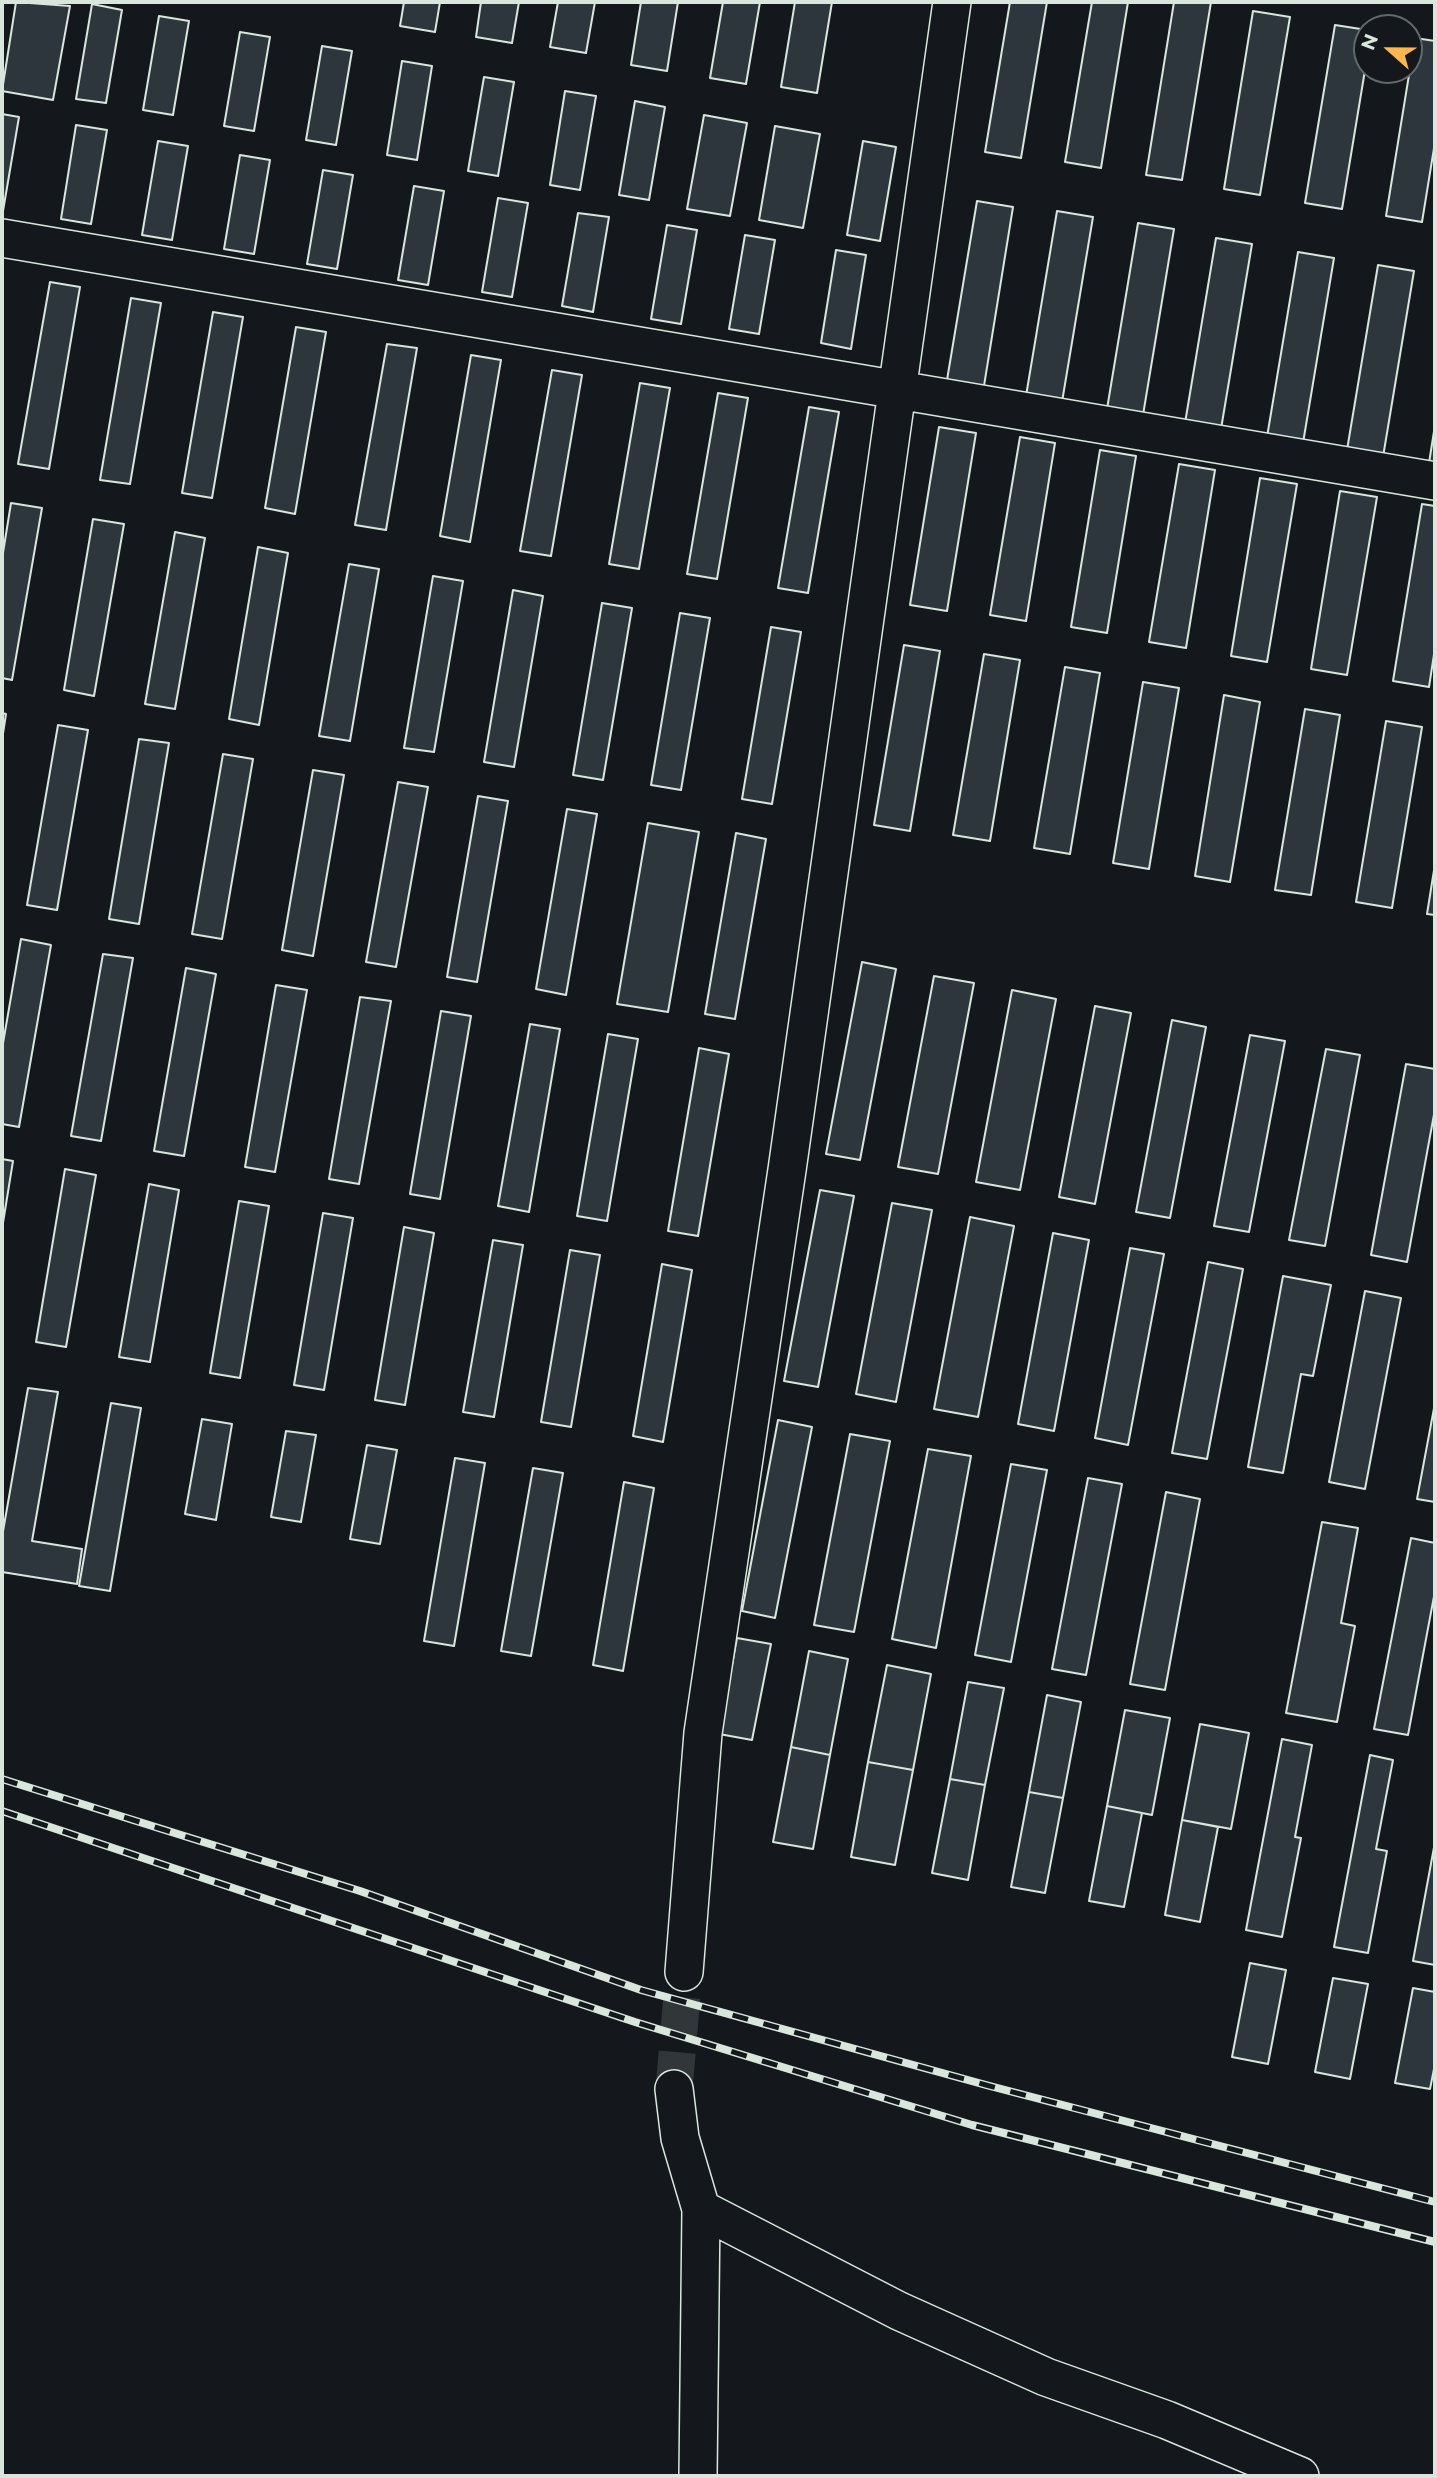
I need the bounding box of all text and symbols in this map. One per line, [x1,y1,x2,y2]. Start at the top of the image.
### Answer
north arrow [1353,14,1423,84]
text: N [1356,31,1383,53]

